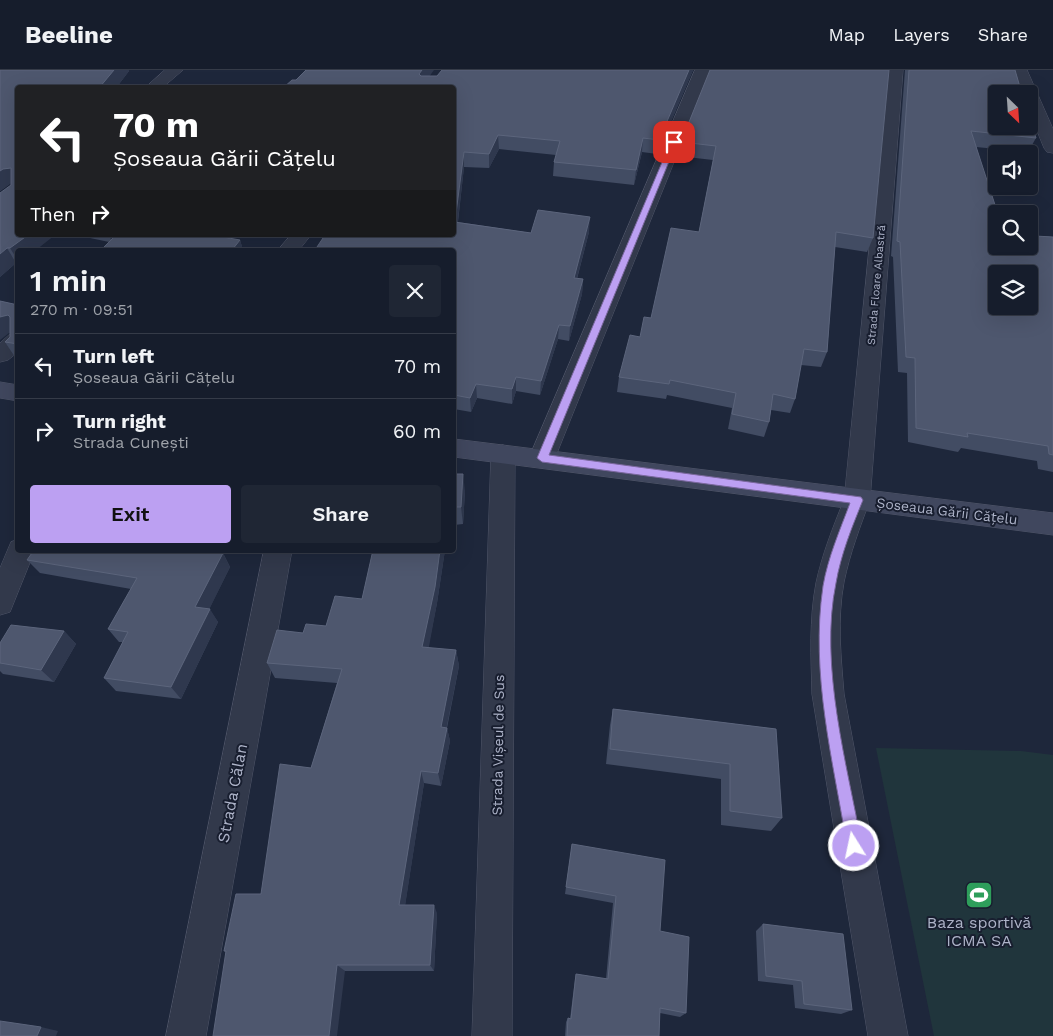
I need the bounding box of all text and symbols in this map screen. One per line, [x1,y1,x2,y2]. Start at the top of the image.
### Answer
text: Beeline [25,21,113,49]
text: Map [828,24,865,45]
text: Layers [893,24,950,45]
text: Share [978,24,1028,45]
north arrow [988,85,1038,135]
map controls [988,85,1038,315]
text: 70 m [113,104,199,146]
icon: left [30,105,95,170]
pin [653,121,695,163]
icon: arrive [660,128,688,156]
button: sound [988,145,1038,195]
text: Șoseaua Gării Cățelu [113,146,336,171]
icon: right [86,200,114,228]
text: Then [30,203,76,226]
button: search [988,205,1038,255]
street label: Strada Floare Albastră [865,224,888,346]
text: 1 min [30,263,107,298]
button: close [389,265,441,317]
button: layers [988,265,1038,315]
text: 270 m · 09:51 [30,300,133,319]
text: Turn left [73,345,154,368]
icon: left [30,352,58,380]
text: 70 m [394,355,441,378]
text: Șoseaua Gării Cățelu [73,368,235,387]
text: Turn right [73,410,166,433]
icon: right [30,417,58,445]
text: 60 m [393,420,441,443]
text: Strada Cunești [73,433,189,452]
button: Exit [30,485,231,543]
button: Share [241,485,441,543]
street label: Șoseaua Gării Cățelu [875,494,1018,529]
street label: Strada Vișeul de Sus [489,674,508,816]
street label: Strada Călan [214,742,251,844]
position arrow [827,819,879,871]
sports icon: Baza sportivă ICMA SA [964,880,994,910]
place label: Baza sportivă ICMA SA [927,913,1031,950]

